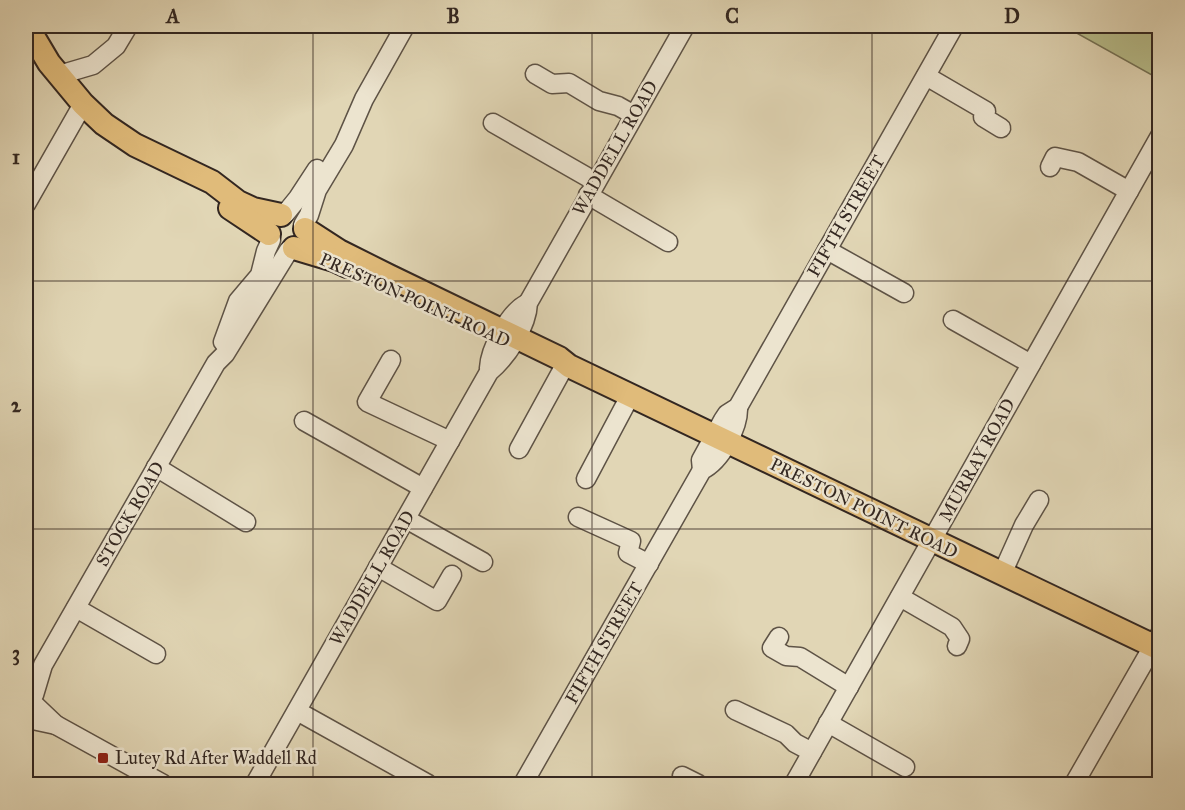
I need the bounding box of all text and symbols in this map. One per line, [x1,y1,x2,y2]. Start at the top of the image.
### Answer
text: A [164,4,180,28]
text: B [446,4,460,28]
text: C [725,4,739,28]
text: D [1004,4,1020,28]
street label: WADDELL ROAD [567,77,663,219]
text: 1 [12,145,20,169]
street label: FIFTH STREET [802,151,890,281]
street label: PRESTON POINT ROAD [316,248,514,352]
text: 2 [11,393,22,417]
street label: MURRAY ROAD [934,395,1020,525]
street label: PRESTON POINT ROAD [766,453,962,563]
street label: STOCK ROAD [91,458,169,570]
street label: WADDELL ROAD [324,507,420,649]
street label: FIFTH STREET [560,578,648,708]
text: 3 [12,641,20,666]
place label: Lutey Rd After Waddell Rd [115,747,317,769]
marker: Lutey Rd After Waddell Rd [96,751,110,765]

